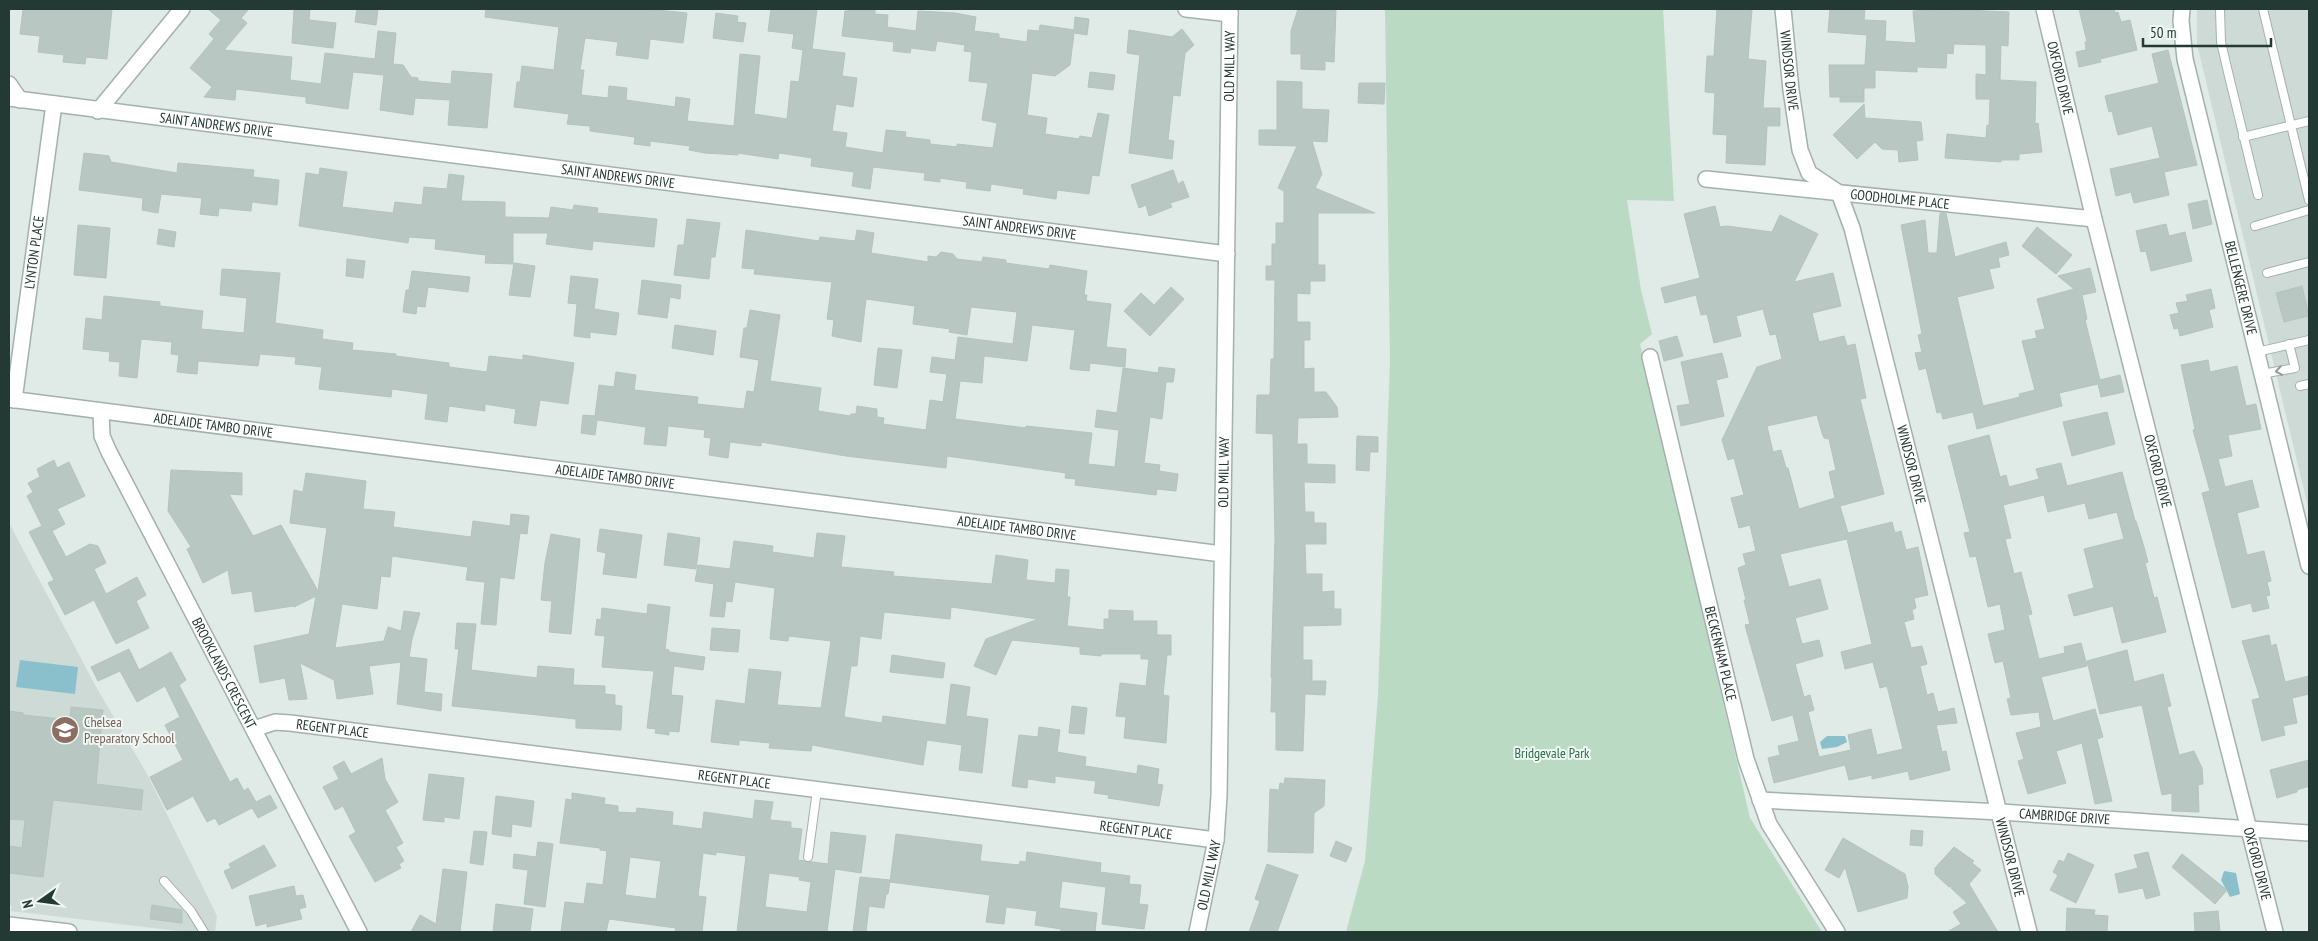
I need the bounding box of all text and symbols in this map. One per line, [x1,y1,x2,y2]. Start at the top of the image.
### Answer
scale bar [2143,15,2270,47]
text: 50 m [2150,23,2176,42]
street label: OLD MILL WAY [1220,30,1239,102]
street label: WINDSOR DRIVE [1776,30,1803,112]
street label: OXFORD DRIVE [2043,40,2078,117]
street label: SAINT ANDREWS DRIVE [158,108,274,141]
street label: SAINT ANDREWS DRIVE [560,160,676,192]
street label: GOODHOLME PLACE [1850,185,1950,213]
street label: SAINT ANDREWS DRIVE [962,211,1078,244]
street label: LYNTON PLACE [20,215,48,290]
street label: BELLENGERE DRIVE [2221,239,2261,337]
one-way arrow [2274,365,2283,375]
street label: ADELAIDE TAMBO DRIVE [153,409,274,442]
street label: WINDSOR DRIVE [1893,423,1930,506]
street label: OXFORD DRIVE [2140,433,2176,510]
street label: OLD MILL WAY [1214,436,1233,508]
street label: ADELAIDE TAMBO DRIVE [554,460,676,493]
street label: ADELAIDE TAMBO DRIVE [956,511,1077,544]
street label: BECKENHAM PLACE [1701,605,1741,703]
street label: BROOKLANDS CRESCENT [188,615,261,733]
place label: Chelsea Preparatory School [84,713,175,747]
school or university icon: Chelsea Preparatory School [50,715,80,745]
street label: REGENT PLACE [295,715,370,742]
park label: Bridgevale Park [1515,744,1590,762]
street label: REGENT PLACE [697,766,772,793]
street label: CAMBRIDGE DRIVE [2018,804,2111,828]
street label: REGENT PLACE [1099,816,1173,843]
street label: WINDSOR DRIVE [1992,816,2029,899]
street label: OXFORD DRIVE [2240,825,2276,902]
street label: OLD MILL WAY [1193,838,1225,912]
north arrow [15,876,65,926]
text: N [18,898,37,910]

